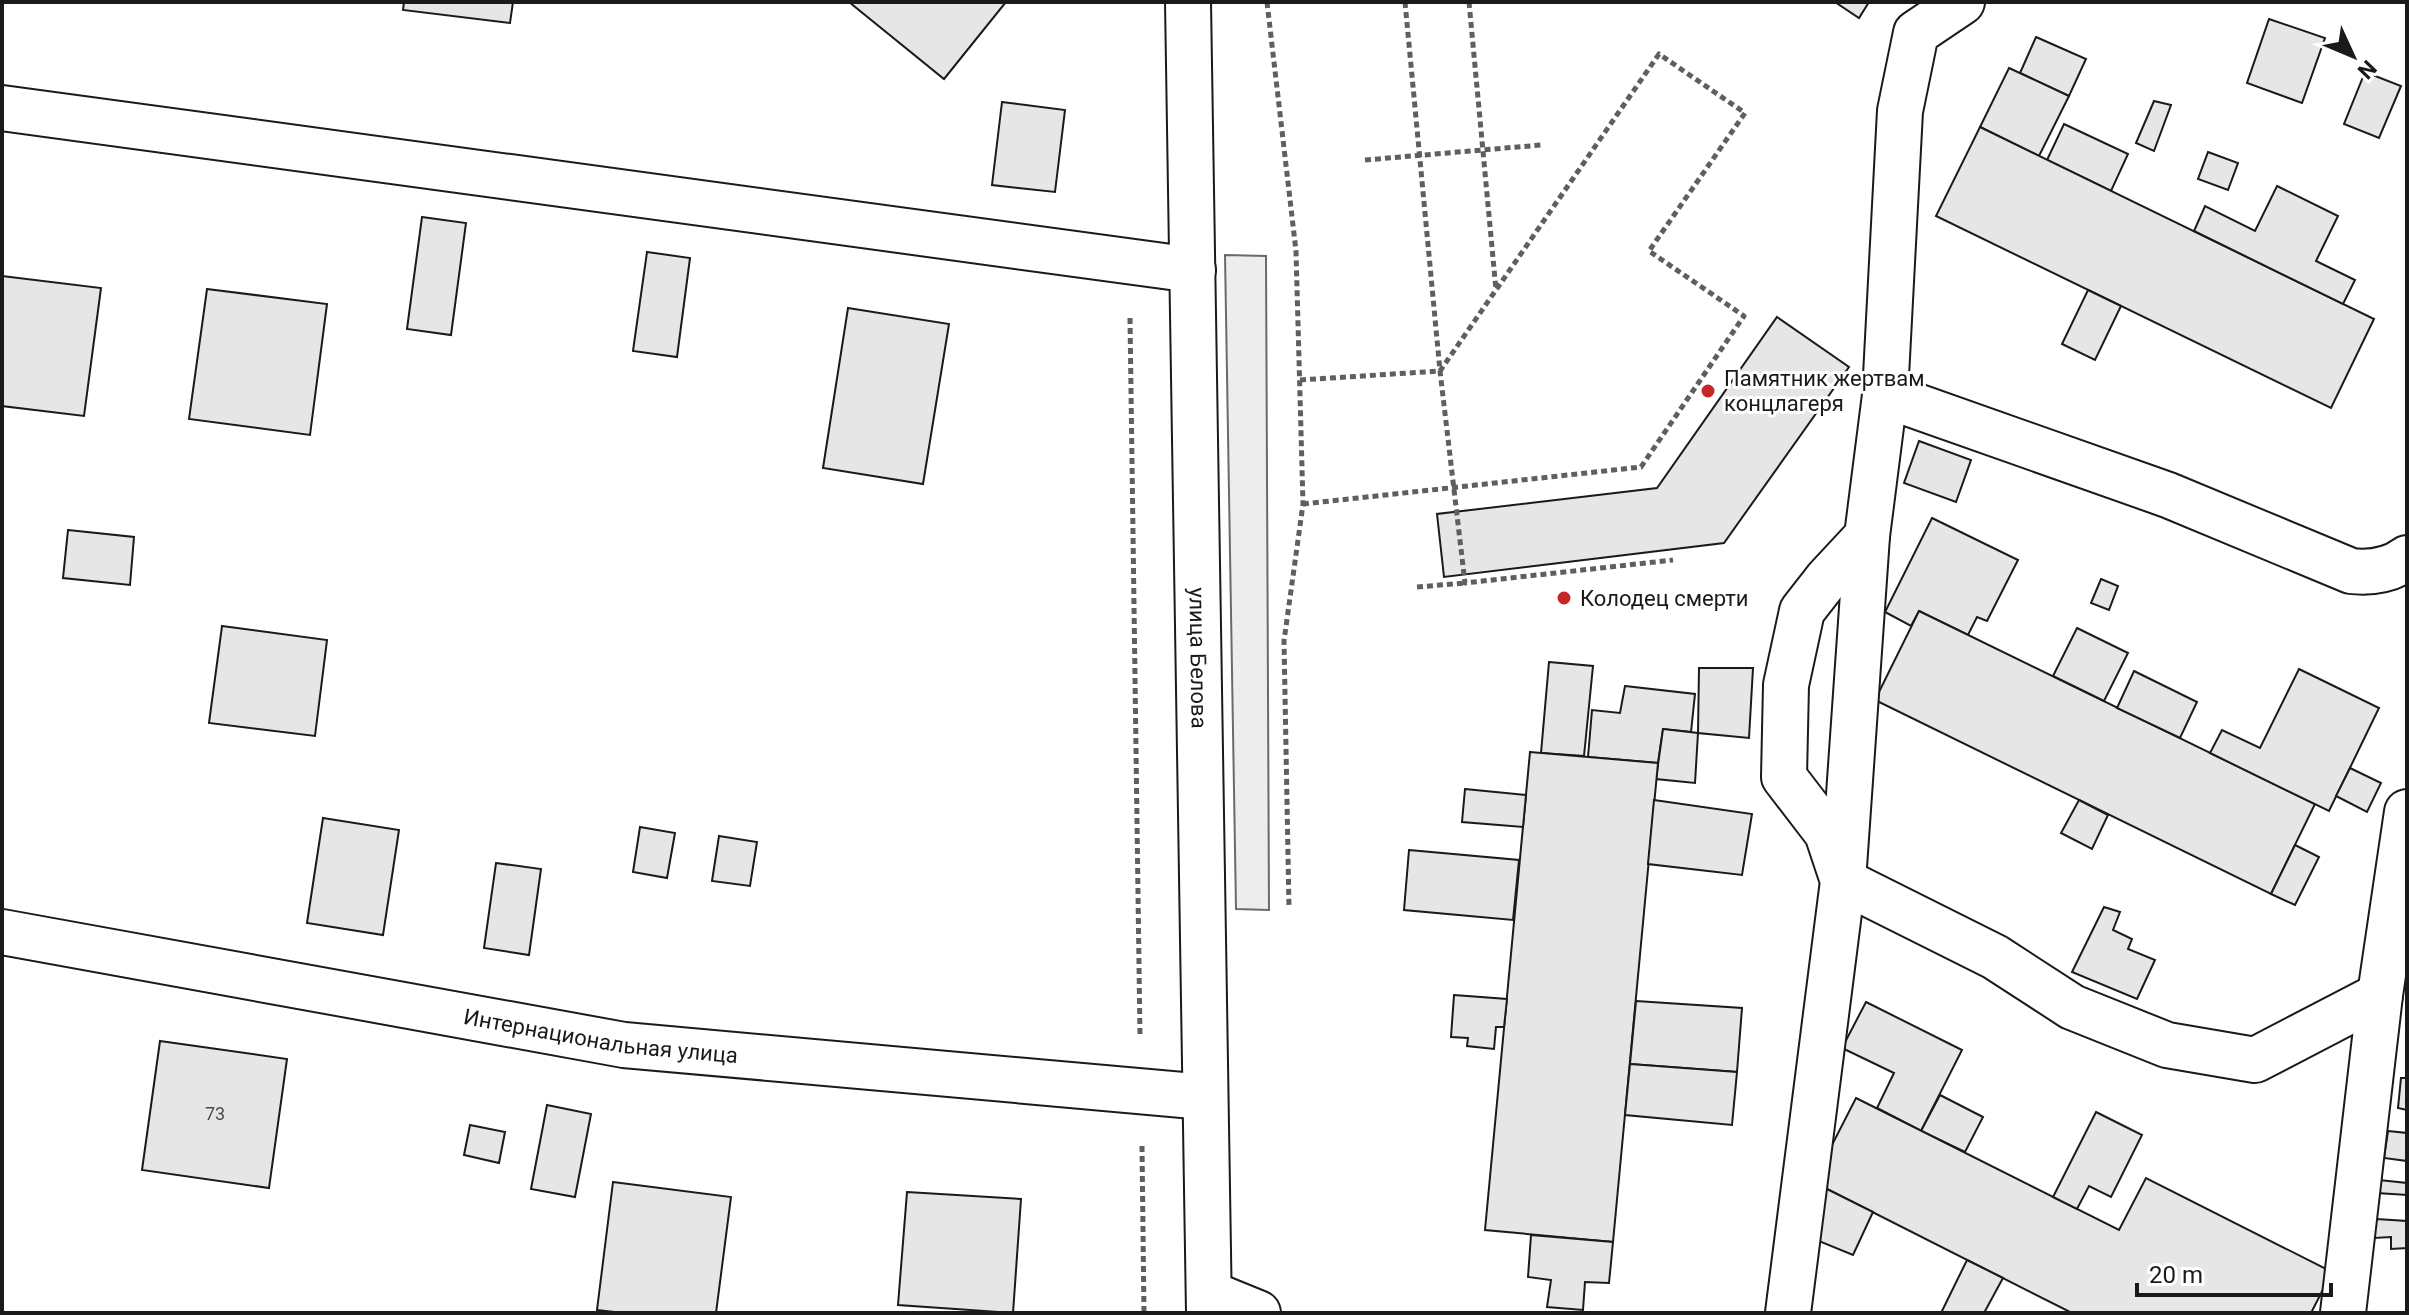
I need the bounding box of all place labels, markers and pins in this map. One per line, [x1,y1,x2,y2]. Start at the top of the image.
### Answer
place label: Памятник жертвам концлагеря [1724,366,1925,416]
marker: Памятник жертвам концлагеря [1699,382,1717,400]
place label: Колодец смерти [1580,586,1748,611]
marker: Колодец смерти [1555,589,1573,607]

